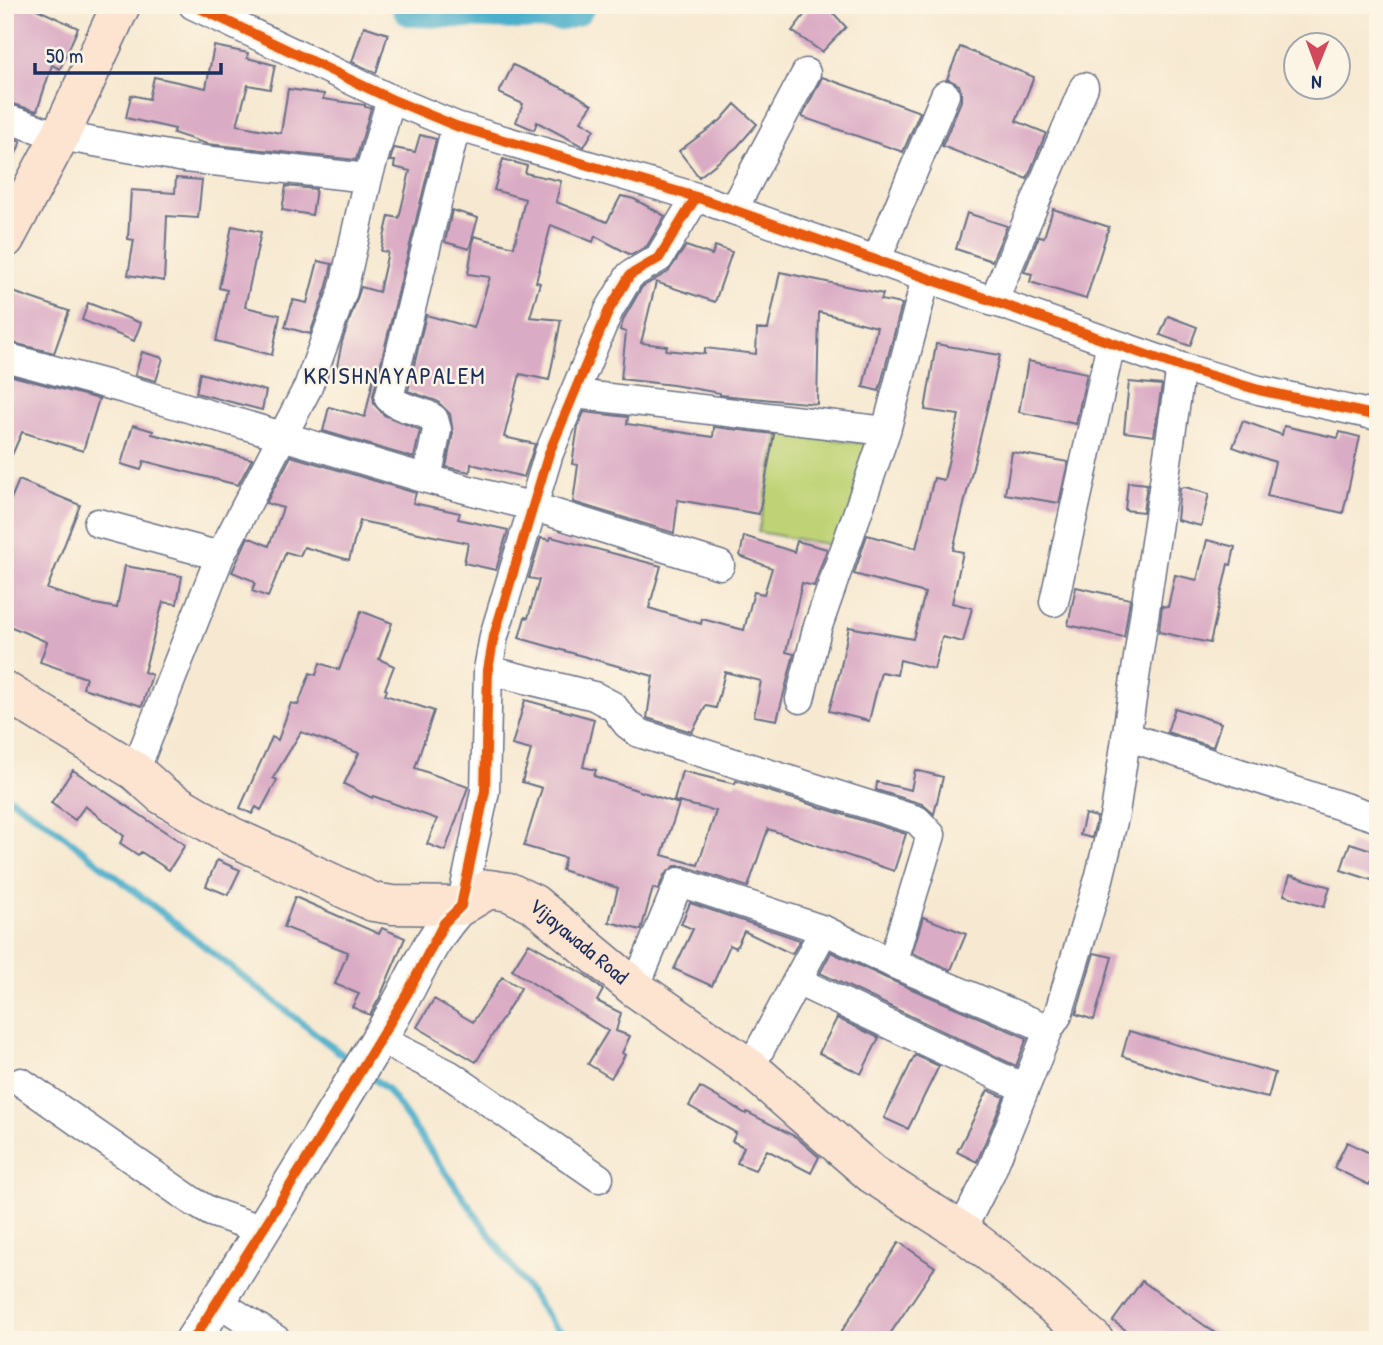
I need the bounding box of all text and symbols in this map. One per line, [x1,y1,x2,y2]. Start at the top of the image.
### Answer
scale bar [35,32,220,76]
north arrow [1282,32,1352,102]
text: 50 m [46,41,83,70]
text: N [1311,70,1322,96]
district label: KRISHNAYAPALEM [303,359,487,391]
street label: Vijayawada Road [524,891,635,991]

